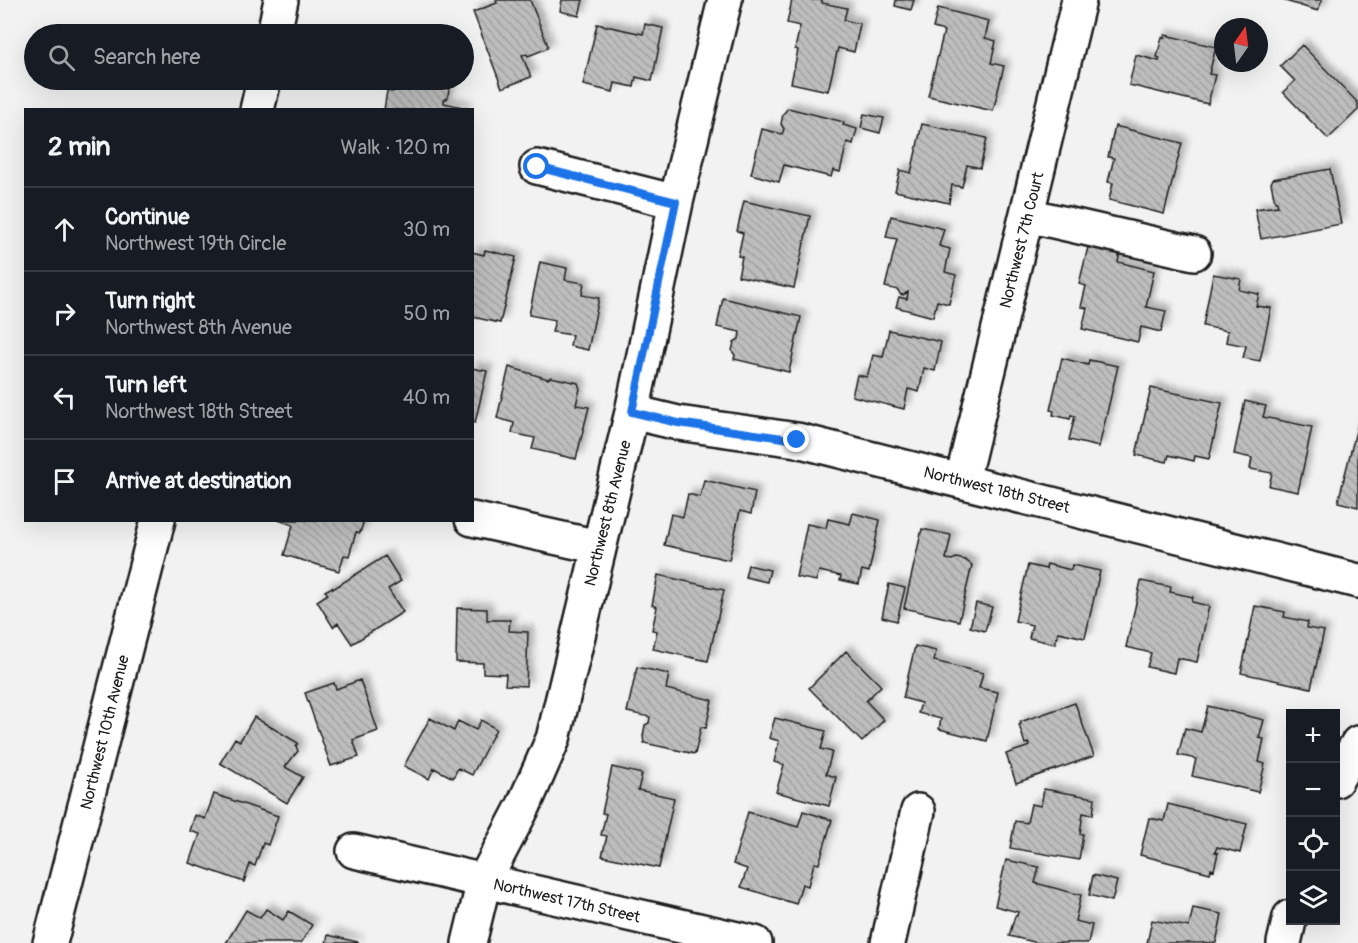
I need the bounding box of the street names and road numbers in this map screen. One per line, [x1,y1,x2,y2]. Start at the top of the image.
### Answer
street label: Northwest 7th Court [995,170,1049,310]
street label: Northwest 8th Avenue [580,438,636,588]
street label: Northwest 18th Street [922,462,1072,518]
street label: Northwest 10th Avenue [76,653,134,812]
street label: Northwest 17th Street [491,874,643,928]

